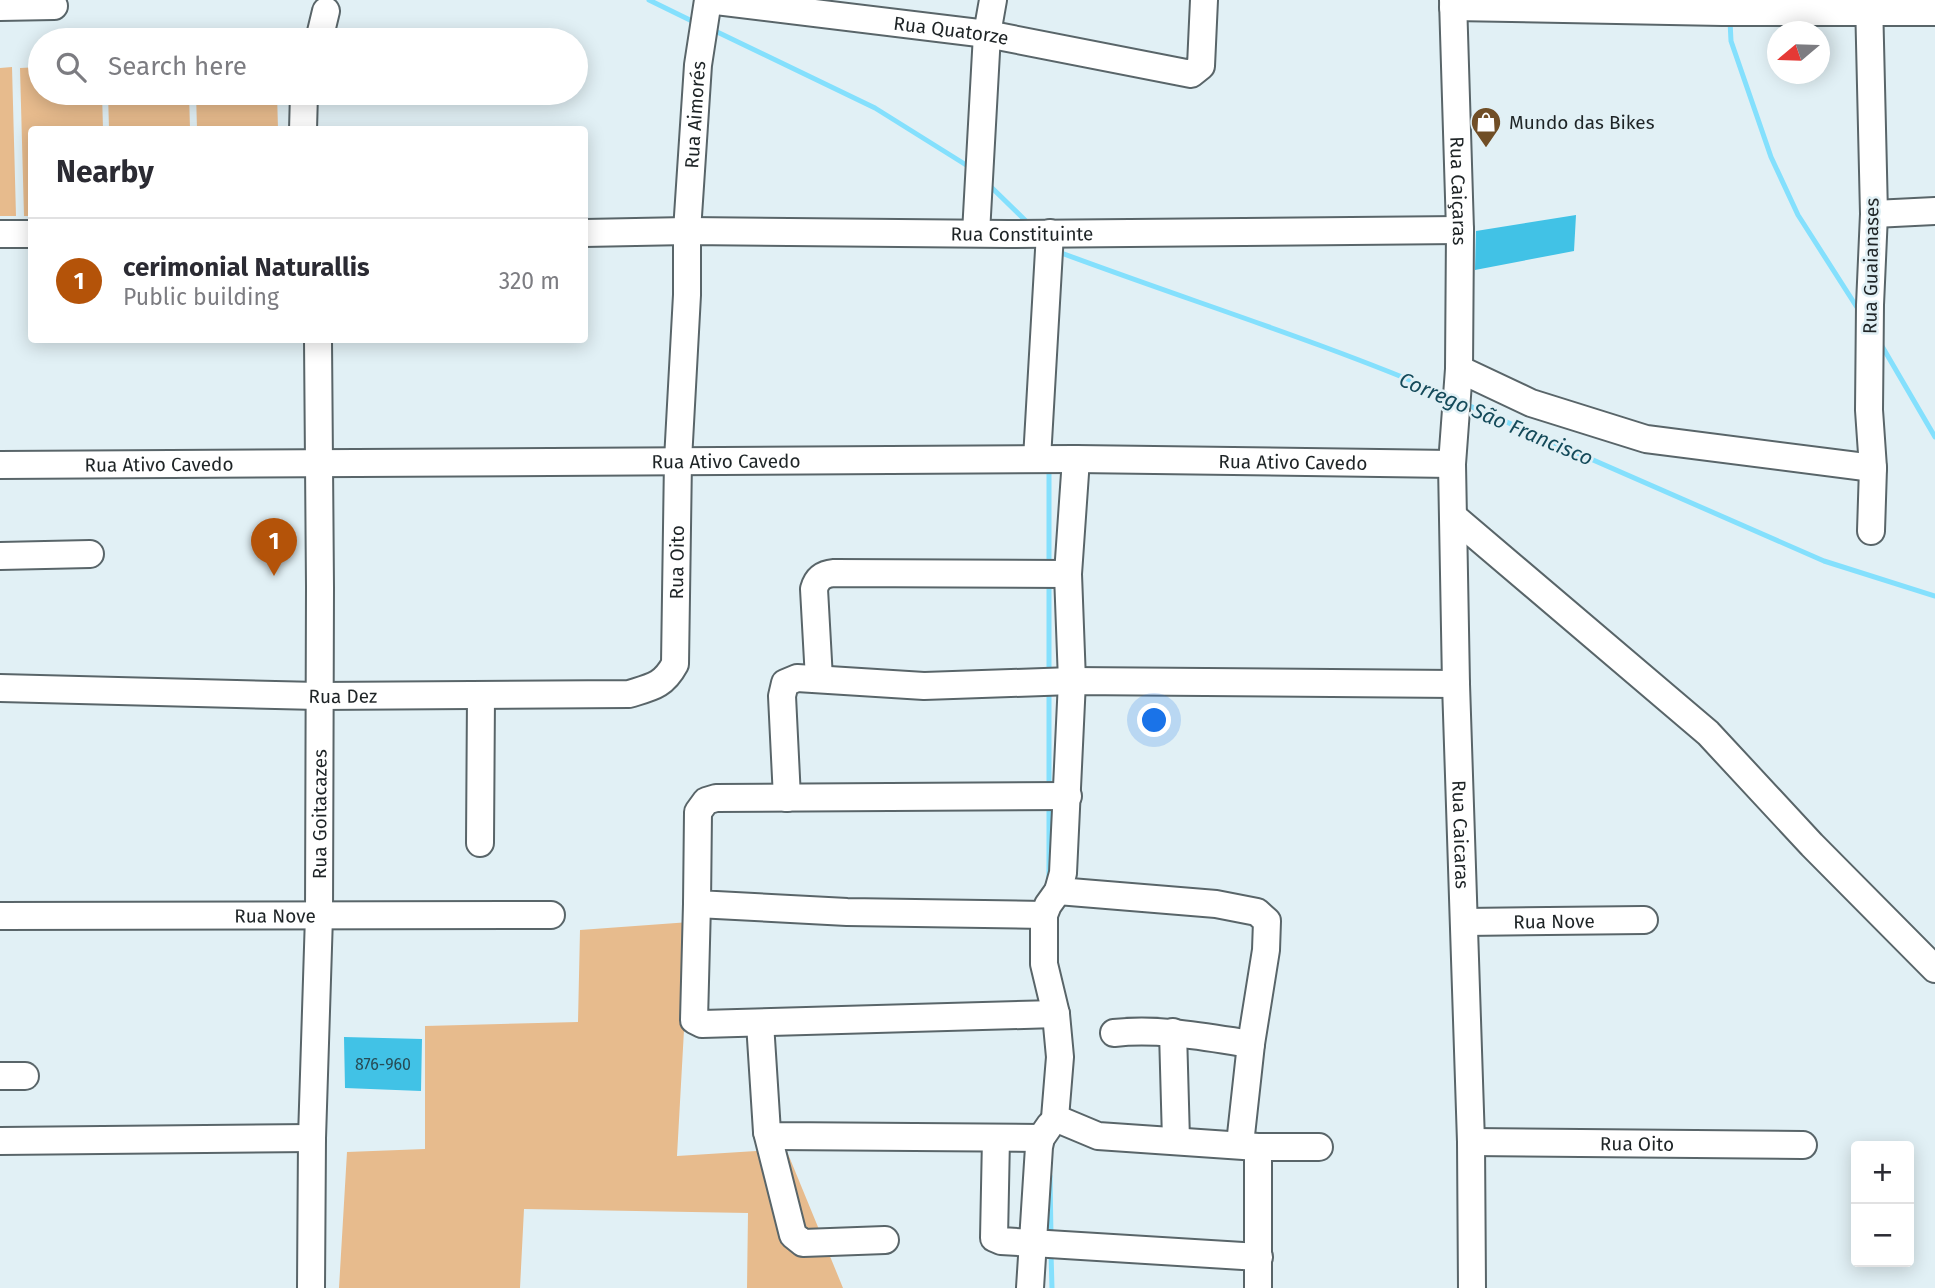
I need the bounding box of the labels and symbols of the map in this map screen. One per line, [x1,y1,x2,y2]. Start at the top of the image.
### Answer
street label: Rua Quatorze [892,11,1011,49]
north arrow [1767,21,1830,84]
street label: Rua Aimorés [680,60,710,169]
shop icon: Mundo das Bikes [1469,105,1503,149]
place label: Mundo das Bikes [1509,111,1655,134]
street label: Rua Caiçaras [1446,136,1472,246]
street label: Rua Guaianases [1858,197,1884,334]
street label: Rua Constituinte [950,222,1094,246]
water label: Corrego São Francisco [1395,366,1597,472]
street label: Rua Ativo Cavedo [651,449,801,473]
street label: Rua Ativo Cavedo [1218,449,1368,474]
street label: Rua Ativo Cavedo [84,452,234,476]
pin: 1 [251,518,297,576]
street label: Rua Oito [664,525,689,599]
street label: Rua Dez [308,684,377,708]
your location [1137,703,1171,737]
street label: Rua Goitacazes [308,749,331,879]
street label: Rua Caicaras [1448,780,1474,890]
street label: Rua Nove [234,904,316,927]
street label: Rua Nove [1513,909,1595,933]
house number: 876-960 [355,1055,411,1074]
street label: Rua Oito [1600,1132,1674,1155]

